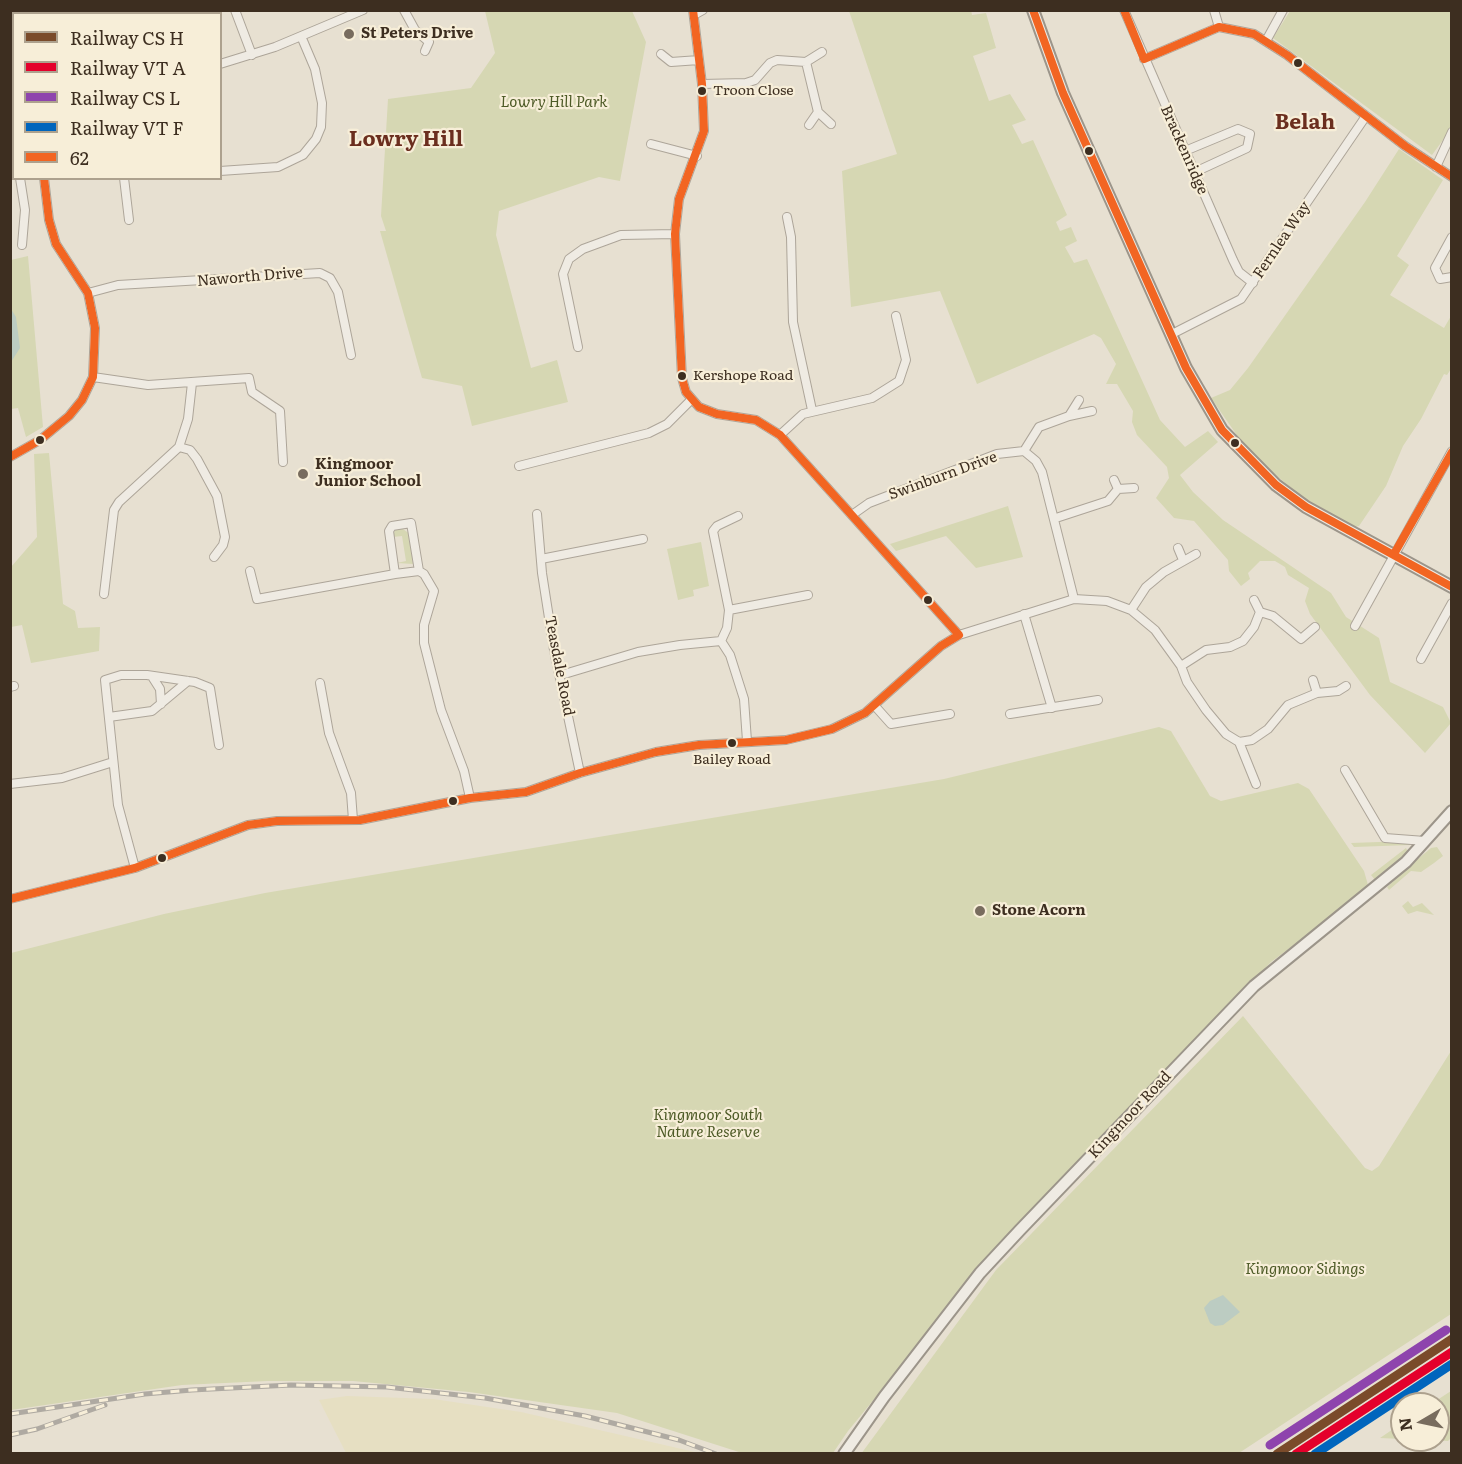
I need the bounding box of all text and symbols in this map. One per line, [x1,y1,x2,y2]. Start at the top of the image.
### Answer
legend [12,12,222,180]
text: Railway CS H [70,24,184,51]
place label: St Peters Drive [361,25,473,43]
marker: St Peters Drive [342,27,356,41]
text: Railway VT A [70,54,186,81]
unlabelled marker [1292,57,1304,69]
place label: Troon Close [713,83,794,99]
text: Railway CS L [70,84,180,111]
marker: Troon Close [696,85,708,97]
park label: Lowry Hill Park [501,94,607,112]
street label: Brackenridge [1156,103,1212,197]
district label: Belah [1275,110,1335,136]
text: Railway VT F [70,114,183,141]
district label: Lowry Hill [349,127,463,153]
text: 62 [70,144,89,171]
unlabelled marker [1083,145,1095,157]
street label: Fernlea Way [1250,198,1314,282]
street label: Naworth Drive [196,263,304,291]
place label: Kershope Road [693,368,793,384]
marker: Kershope Road [676,370,688,382]
unlabelled marker [34,434,46,446]
unlabelled marker [1229,437,1241,449]
street label: Swinburn Drive [886,448,1000,504]
place label: Kingmoor Junior School [315,456,421,491]
marker: Kingmoor Junior School [296,467,310,481]
unlabelled marker [922,594,934,606]
street label: Teasdale Road [540,614,578,718]
marker: Bailey Road [726,737,738,749]
place label: Bailey Road [693,752,771,768]
unlabelled marker [447,795,459,807]
unlabelled marker [156,852,168,864]
place label: Stone Acorn [992,902,1086,920]
marker: Stone Acorn [973,904,987,918]
street label: Kingmoor Road [1085,1068,1175,1162]
park label: Kingmoor South Nature Reserve [653,1107,763,1142]
park label: Kingmoor Sidings [1245,1261,1365,1279]
north arrow [1390,1392,1450,1452]
text: N [1391,1416,1417,1433]

